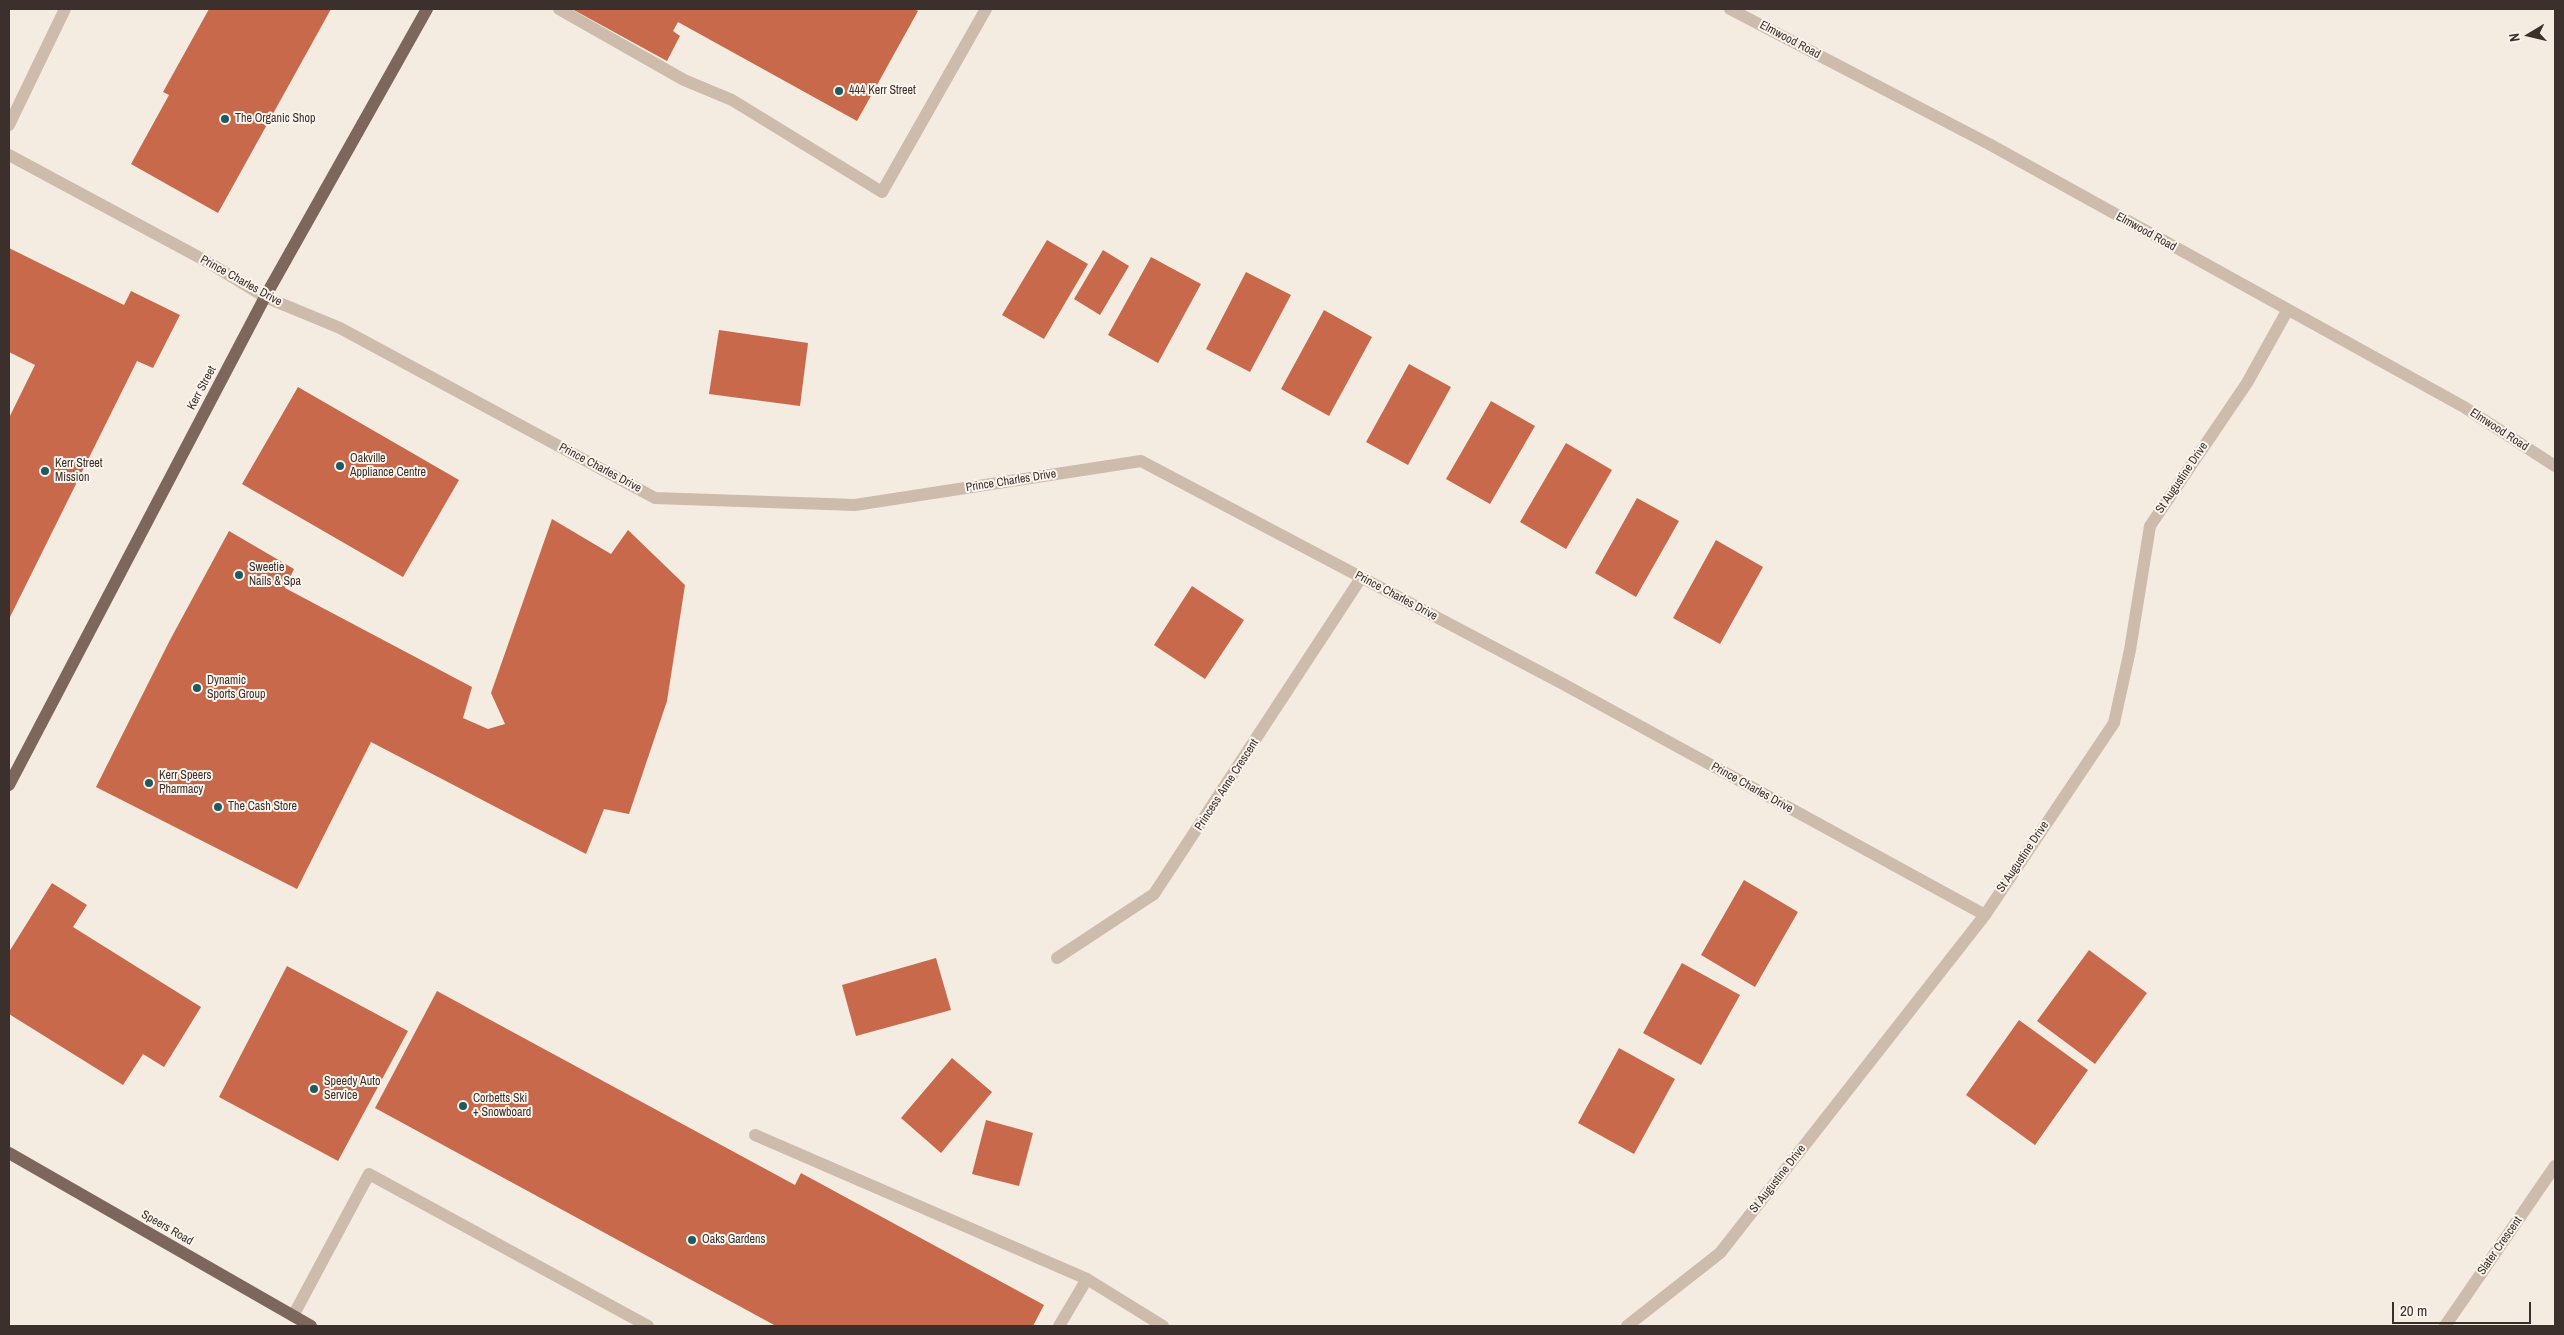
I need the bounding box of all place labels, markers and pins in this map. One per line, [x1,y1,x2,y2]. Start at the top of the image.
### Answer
place label: 444 Kerr Street [849,84,916,98]
marker: 444 Kerr Street [833,85,845,97]
place label: The Organic Shop [235,112,315,126]
marker: The Organic Shop [219,113,231,125]
place label: Oakville Appliance Centre [350,452,426,480]
place label: Kerr Street Mission [55,457,103,485]
marker: Oakville Appliance Centre [334,460,346,472]
marker: Kerr Street Mission [39,465,51,477]
place label: Sweetie Nails & Spa [249,561,301,589]
marker: Sweetie Nails & Spa [233,569,245,581]
place label: Dynamic Sports Group [207,674,266,702]
marker: Dynamic Sports Group [191,682,203,694]
place label: Kerr Speers Pharmacy [159,769,211,797]
marker: Kerr Speers Pharmacy [143,777,155,789]
place label: The Cash Store [228,800,297,814]
marker: The Cash Store [212,801,224,813]
place label: Speedy Auto Service [324,1075,380,1103]
marker: Speedy Auto Service [308,1083,320,1095]
place label: Corbetts Ski + Snowboard [473,1092,531,1120]
marker: Corbetts Ski + Snowboard [457,1100,469,1112]
place label: Oaks Gardens [702,1233,765,1247]
marker: Oaks Gardens [686,1234,698,1246]

